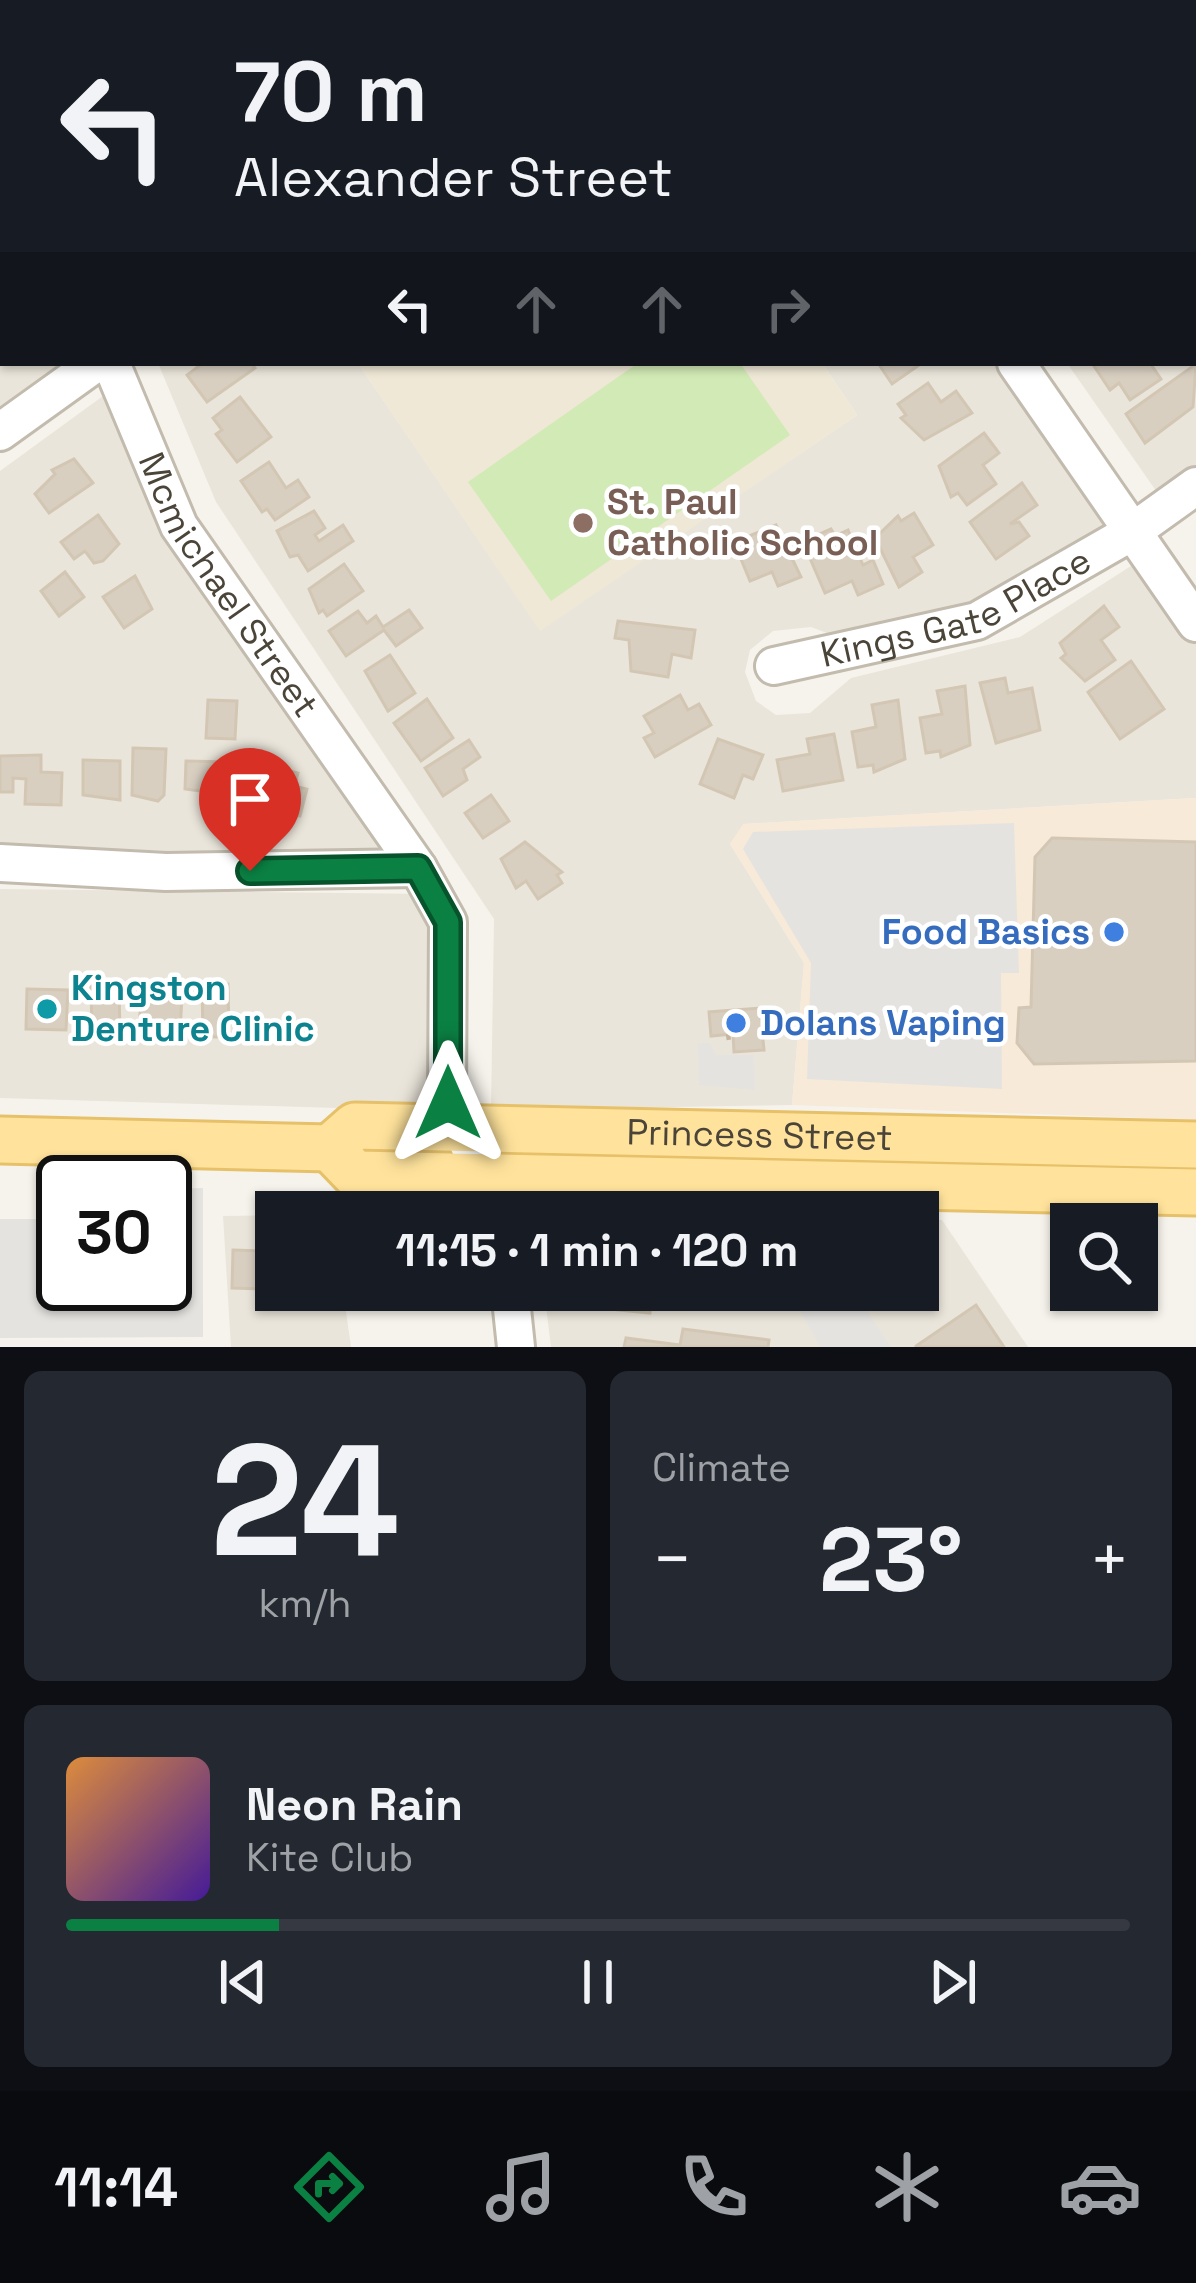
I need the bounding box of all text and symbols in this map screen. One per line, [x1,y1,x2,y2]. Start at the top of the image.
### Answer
text: 70 m [234,38,428,146]
icon: left [36,48,192,204]
text: Alexander Street [234,143,673,212]
icon: left [377,276,443,342]
icon: ahead [503,276,569,342]
icon: ahead [629,276,695,342]
icon: right [755,276,821,342]
street label: Mcmichael Street [128,446,329,726]
place label: St. Paul Catholic School [607,479,878,566]
marker: St. Paul Catholic School [570,510,596,536]
street label: Kings Gate Place [816,537,1099,678]
pin [199,748,301,871]
icon: arrive [217,766,283,832]
place label: Food Basics [882,909,1090,955]
marker: Food Basics [1101,919,1127,945]
place label: Kingston Denture Clinic [71,965,315,1052]
marker: Kingston Denture Clinic [34,996,60,1022]
place label: Dolans Vaping [760,1000,1006,1046]
marker: Dolans Vaping [723,1010,749,1036]
position arrow [385,1040,511,1166]
street label: Princess Street [626,1109,893,1161]
speed limit sign: 30 [36,1155,192,1311]
map controls [1050,1203,1158,1311]
button: search [1050,1203,1158,1311]
text: 11:15 · 1 min · 120 m [396,1222,798,1279]
text: 24 [210,1401,400,1601]
text: Climate [652,1443,791,1492]
text: 23° [819,1502,963,1617]
text: − [652,1517,693,1601]
text: + [1089,1517,1130,1601]
text: km/h [259,1579,351,1628]
text: Neon Rain [246,1776,463,1833]
text: Kite Club [246,1833,413,1882]
icon: previous [210,1949,276,2015]
icon: pause [565,1949,631,2015]
icon: next [920,1949,986,2015]
icon: directions [287,2145,371,2229]
icon: music [479,2145,563,2229]
icon: phone [672,2145,756,2229]
icon: climate [865,2145,949,2229]
icon: car [1058,2145,1142,2229]
text: 11:14 [54,2153,178,2222]

